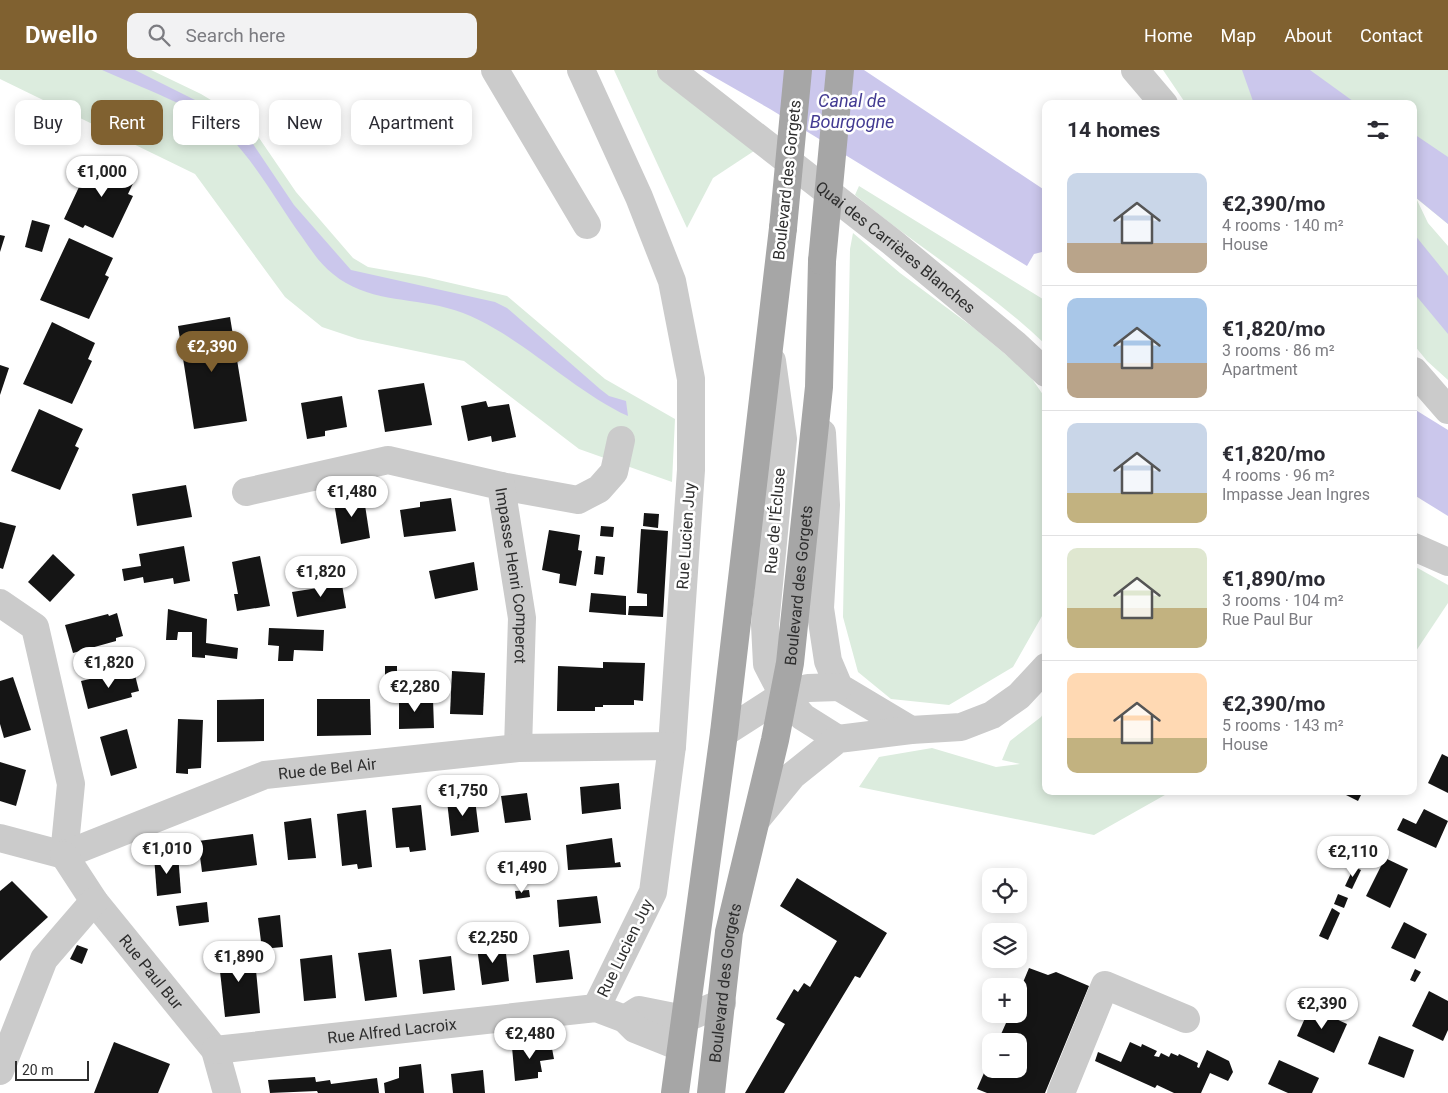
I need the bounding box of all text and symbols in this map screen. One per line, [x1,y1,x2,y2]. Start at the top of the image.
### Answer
search box [127,13,477,58]
text: Dwello [25,21,97,49]
icon: search [145,21,173,49]
text: Search here [185,24,285,47]
text: Home [1144,25,1193,46]
text: Map [1221,25,1256,46]
text: About [1284,25,1332,46]
text: Contact [1360,25,1423,46]
water label: Canal de Bourgogne [810,90,894,132]
street label: Boulevard des Gorgets [769,99,805,261]
chip: Buy [15,100,81,145]
chip: Rent [91,100,163,145]
chip: Filters [173,100,259,145]
chip: New [269,100,341,145]
chip: Apartment [351,100,472,145]
icon: filters [1364,116,1392,144]
text: 14 homes [1067,118,1160,142]
pin: €1,000 [61,156,143,198]
text: €1,000 [77,162,127,181]
street label: Quai des Carrières Blanches [812,177,980,317]
text: €2,390/mo [1222,192,1325,216]
icon: home [1107,193,1167,253]
text: 4 rooms · 140 m² [1222,216,1344,235]
text: House [1222,235,1268,254]
text: €1,820/mo [1222,317,1325,341]
icon: home [1107,318,1167,378]
pin: €2,390 [171,330,253,373]
text: €2,390 [187,337,237,356]
text: 3 rooms · 86 m² [1222,341,1335,360]
text: Apartment [1222,360,1298,379]
text: €1,820/mo [1222,442,1325,466]
icon: home [1107,443,1167,503]
text: 4 rooms · 96 m² [1222,466,1335,485]
street label: Rue de l'Écluse [761,467,789,575]
pin: €1,480 [311,476,393,518]
text: €1,480 [327,482,377,501]
street label: Rue Lucien Juy [673,482,699,590]
text: Impasse Jean Ingres [1222,485,1370,504]
street label: Impasse Henri Comperot [492,486,532,664]
street label: Boulevard des Gorgets [780,504,816,666]
pin: €1,820 [280,556,362,598]
text: €1,820 [296,562,346,581]
text: €1,890/mo [1222,567,1325,591]
icon: home [1107,568,1167,628]
text: 3 rooms · 104 m² [1222,591,1344,610]
text: Rue Paul Bur [1222,610,1313,629]
pin: €1,820 [68,646,150,689]
text: €1,820 [84,653,134,672]
pin: €2,280 [374,670,456,713]
text: €2,280 [390,677,440,696]
text: €2,390/mo [1222,692,1325,716]
icon: home [1107,693,1167,753]
text: 5 rooms · 143 m² [1222,716,1344,735]
text: House [1222,735,1268,754]
street label: Rue de Bel Air [277,754,378,783]
pin: €1,750 [422,774,504,817]
text: €1,750 [438,781,488,800]
pin: €1,010 [126,832,208,875]
pin: €2,110 [1312,836,1394,878]
text: €1,010 [142,839,192,858]
text: €2,110 [1328,842,1378,861]
pin: €1,490 [481,852,563,894]
text: €1,490 [497,858,547,877]
map controls [982,868,1027,1078]
button: locate [982,868,1027,913]
street label: Rue Lucien Juy [593,895,657,1000]
street label: Boulevard des Gorgets [705,901,745,1064]
pin: €2,250 [452,922,534,964]
button: layers [982,923,1027,968]
text: €2,250 [468,928,518,947]
street label: Rue Paul Bur [115,930,188,1013]
pin: €1,890 [198,940,280,983]
text: €1,890 [214,947,264,966]
button: + [982,978,1027,1023]
pin: €2,390 [1281,988,1363,1030]
text: €2,390 [1297,994,1347,1013]
street label: Rue Alfred Lacroix [326,1014,458,1047]
pin: €2,480 [489,1018,571,1060]
text: €2,480 [505,1024,555,1043]
button: − [982,1033,1027,1078]
scale bar [15,1058,89,1081]
text: 20 m [22,1062,54,1078]

